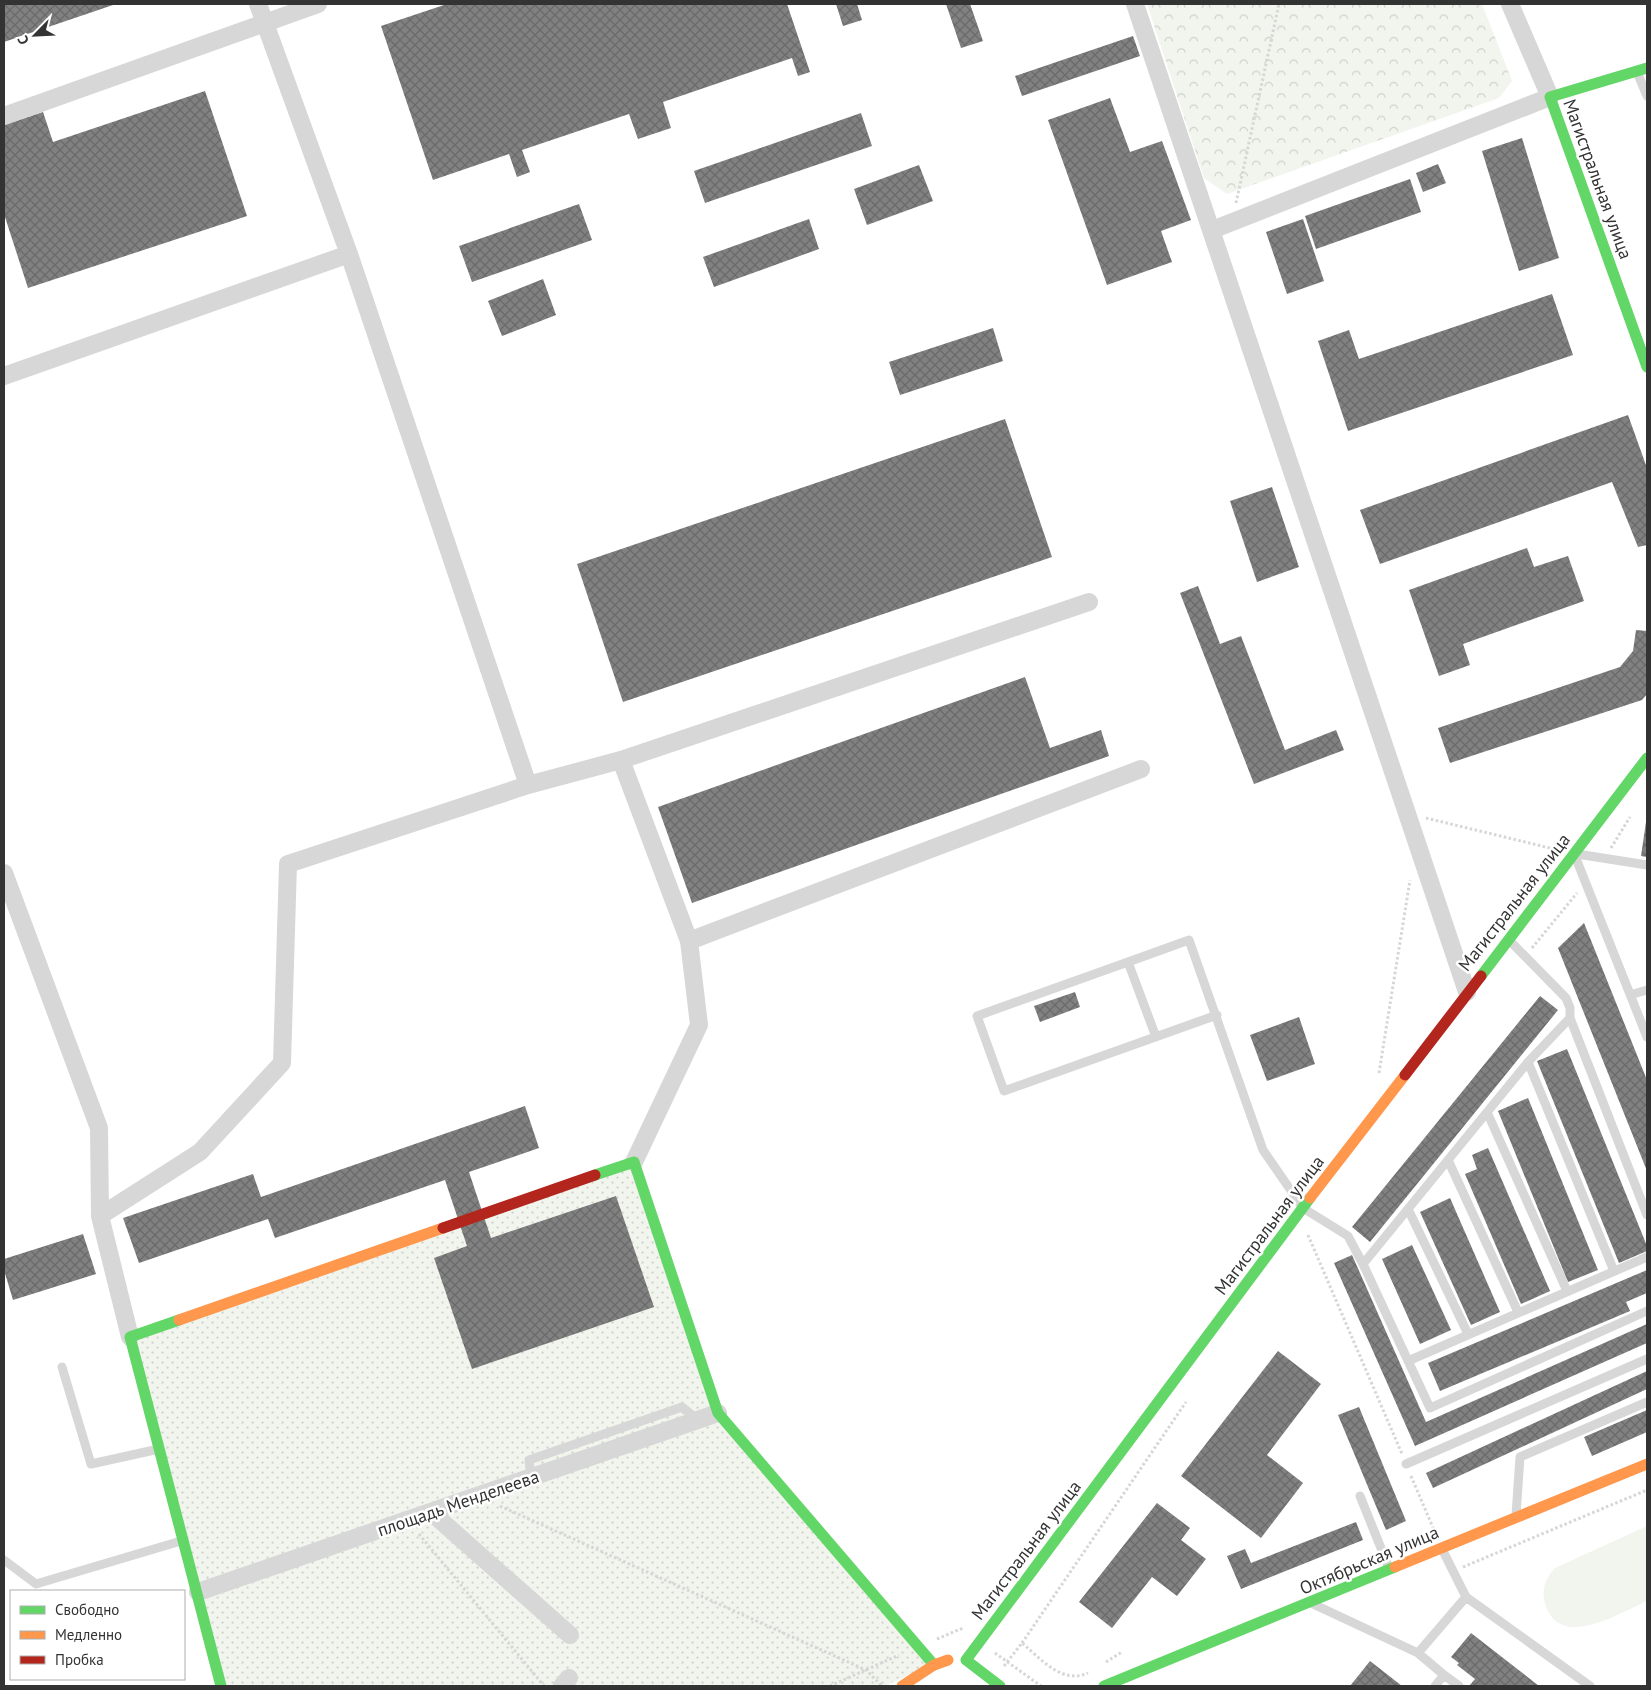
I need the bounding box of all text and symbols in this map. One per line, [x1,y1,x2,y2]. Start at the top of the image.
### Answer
north arrow [10,10,60,60]
text: С [13,33,33,48]
street label: Магистральная улица [1558,96,1638,262]
street label: Магистральная улица [1453,829,1575,975]
street label: Магистральная улица [1209,1151,1329,1299]
street label: площадь Менделеева [374,1464,542,1542]
street label: Магистральная улица [966,1476,1086,1624]
street label: Октябрьская улица [1296,1520,1442,1600]
legend [10,1590,185,1680]
text: Свободно [55,1600,119,1619]
text: Медленно [55,1625,122,1644]
text: Пробка [55,1650,104,1669]

